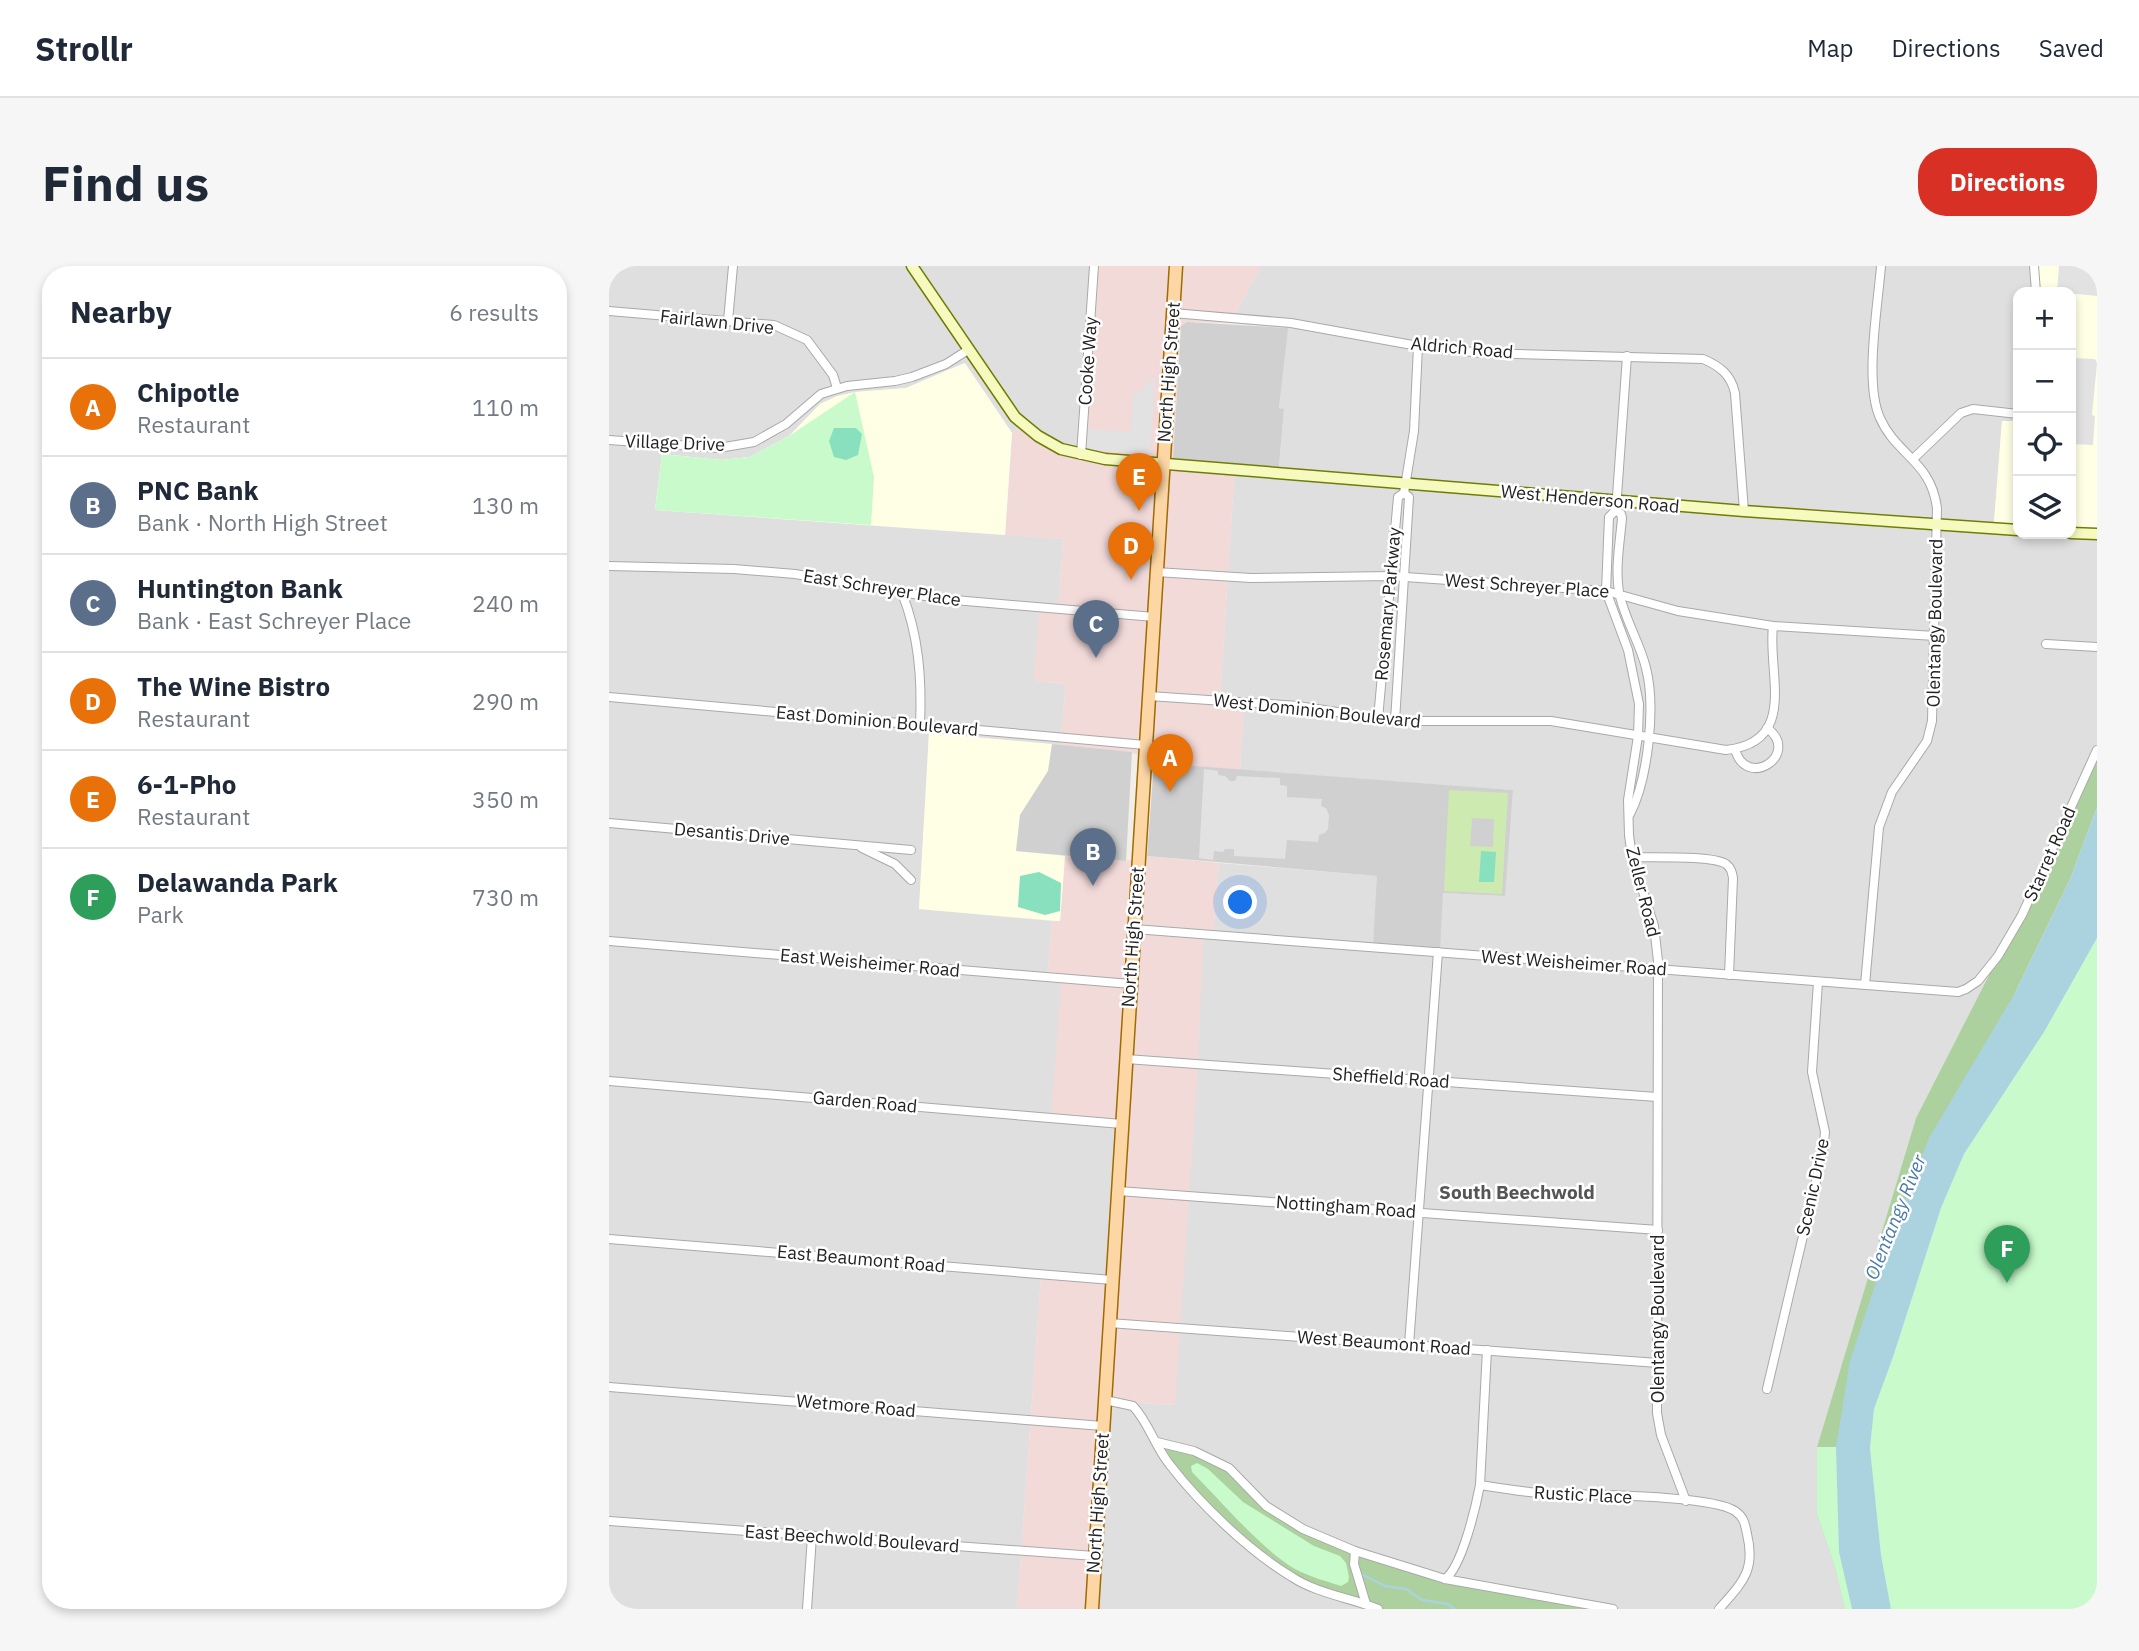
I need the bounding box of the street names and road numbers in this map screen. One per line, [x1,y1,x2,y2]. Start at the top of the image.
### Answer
street label: North High Street [1152,301,1185,443]
street label: Fairlawn Drive [659,304,775,339]
street label: Cooke Way [1073,316,1102,406]
street label: Aldrich Road [1410,332,1514,363]
street label: Village Drive [625,429,726,456]
street label: West Henderson Road [1500,479,1680,518]
street label: Rosemary Parkway [1369,526,1406,682]
street label: Olentangy Boulevard [1922,538,1947,708]
street label: East Schreyer Place [802,564,963,611]
street label: West Schreyer Place [1444,568,1610,603]
street label: West Dominion Boulevard [1212,688,1422,733]
street label: East Dominion Boulevard [775,700,979,741]
street label: Starret Road [2018,803,2081,905]
street label: Desantis Drive [673,817,791,850]
street label: Zeller Road [1621,844,1666,939]
street label: North High Street [1116,866,1149,1008]
street label: East Weisheimer Road [779,943,961,982]
street label: West Weisheimer Road [1480,945,1668,980]
street label: Sheffield Road [1332,1062,1450,1093]
street label: Garden Road [812,1085,918,1118]
street label: Scenic Drive [1791,1136,1834,1238]
street label: Nottingham Road [1275,1190,1417,1223]
street label: Olentangy Boulevard [1646,1235,1669,1403]
street label: East Beaumont Road [776,1240,946,1277]
street label: West Beaumont Road [1296,1325,1472,1360]
street label: Wetmore Road [795,1389,917,1422]
street label: North High Street [1081,1432,1114,1574]
street label: Rustic Place [1533,1480,1633,1509]
street label: East Beechwold Boulevard [744,1520,960,1557]

